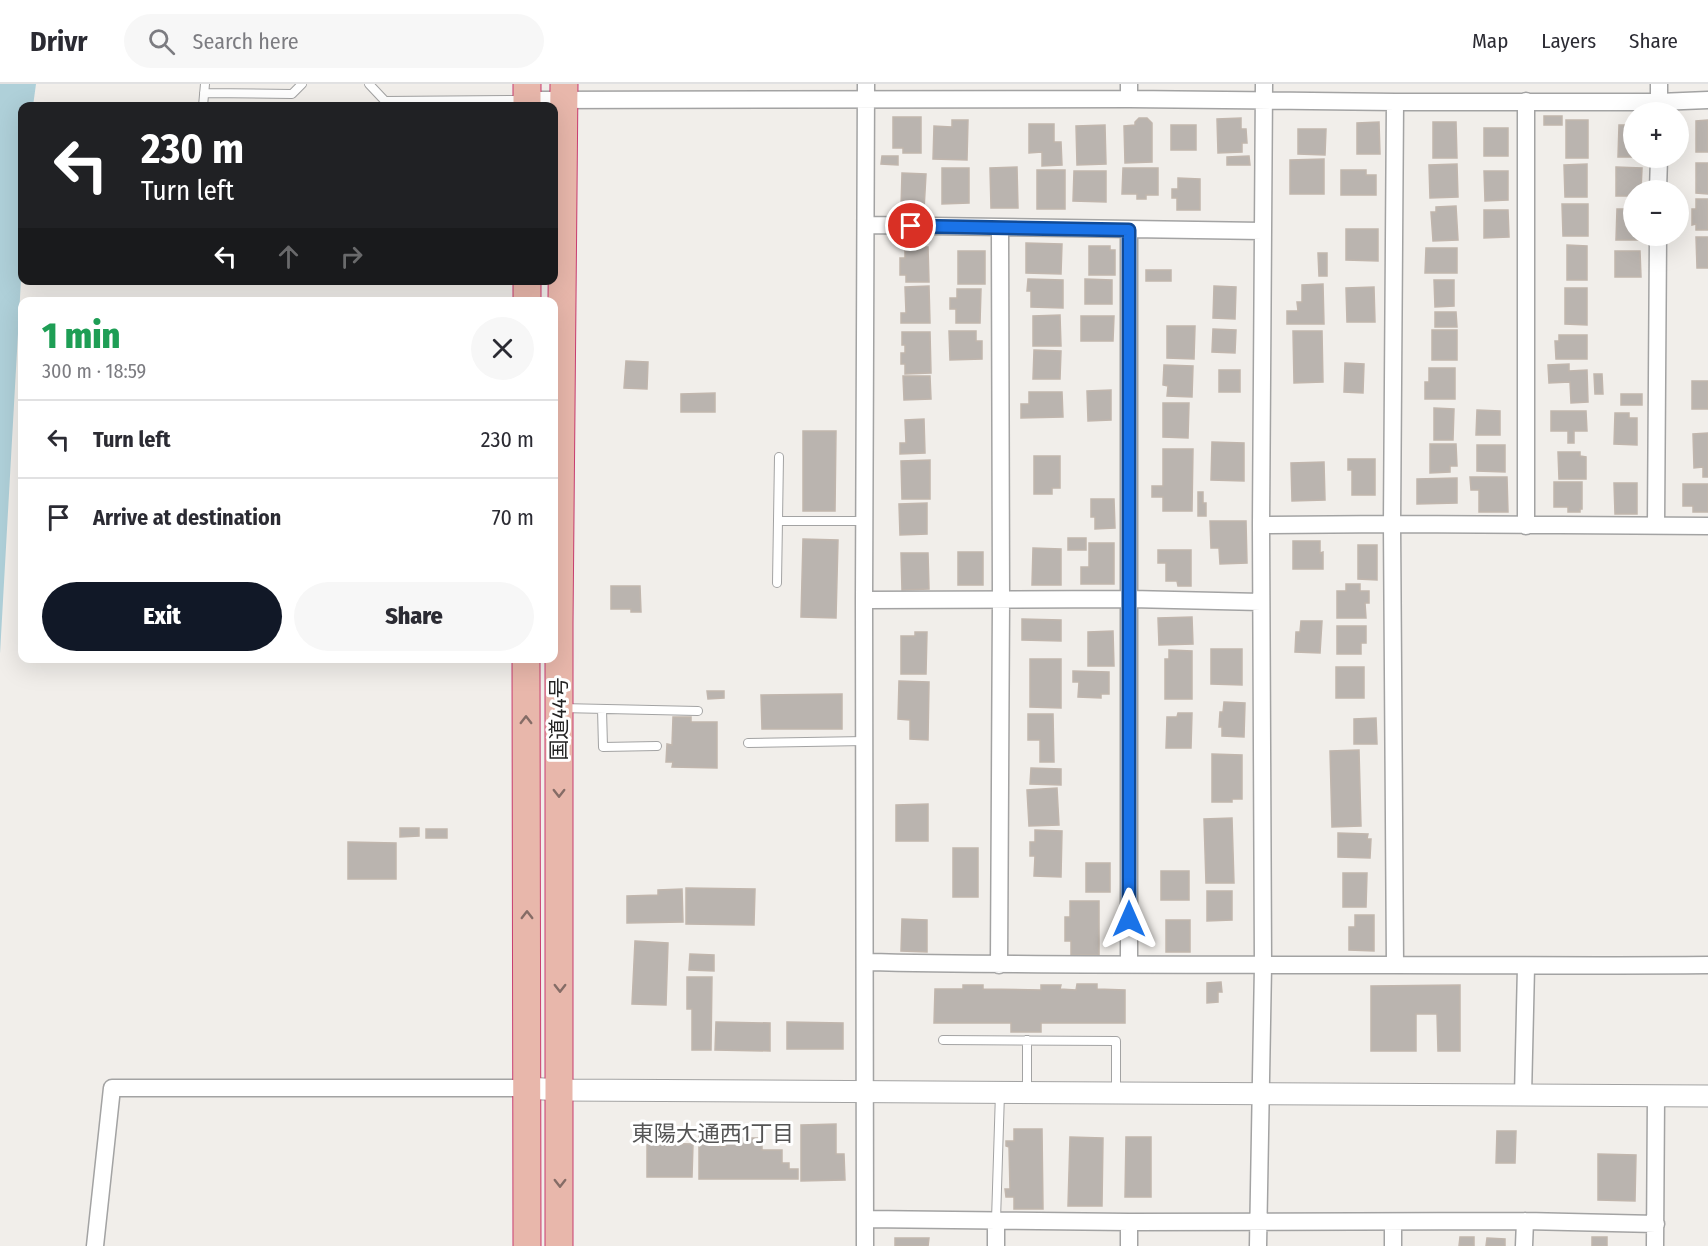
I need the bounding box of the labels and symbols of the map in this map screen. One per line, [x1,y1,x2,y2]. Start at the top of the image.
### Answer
pin [885,200,936,251]
street label: 国道44号 [546,677,572,761]
one-way arrow [520,715,532,724]
one-way arrow [553,789,565,798]
position arrow [1097,887,1161,951]
one-way arrow [521,910,533,919]
one-way arrow [554,984,566,993]
district label: 東陽大通西1丁目 [632,1120,794,1147]
one-way arrow [554,1179,566,1188]

